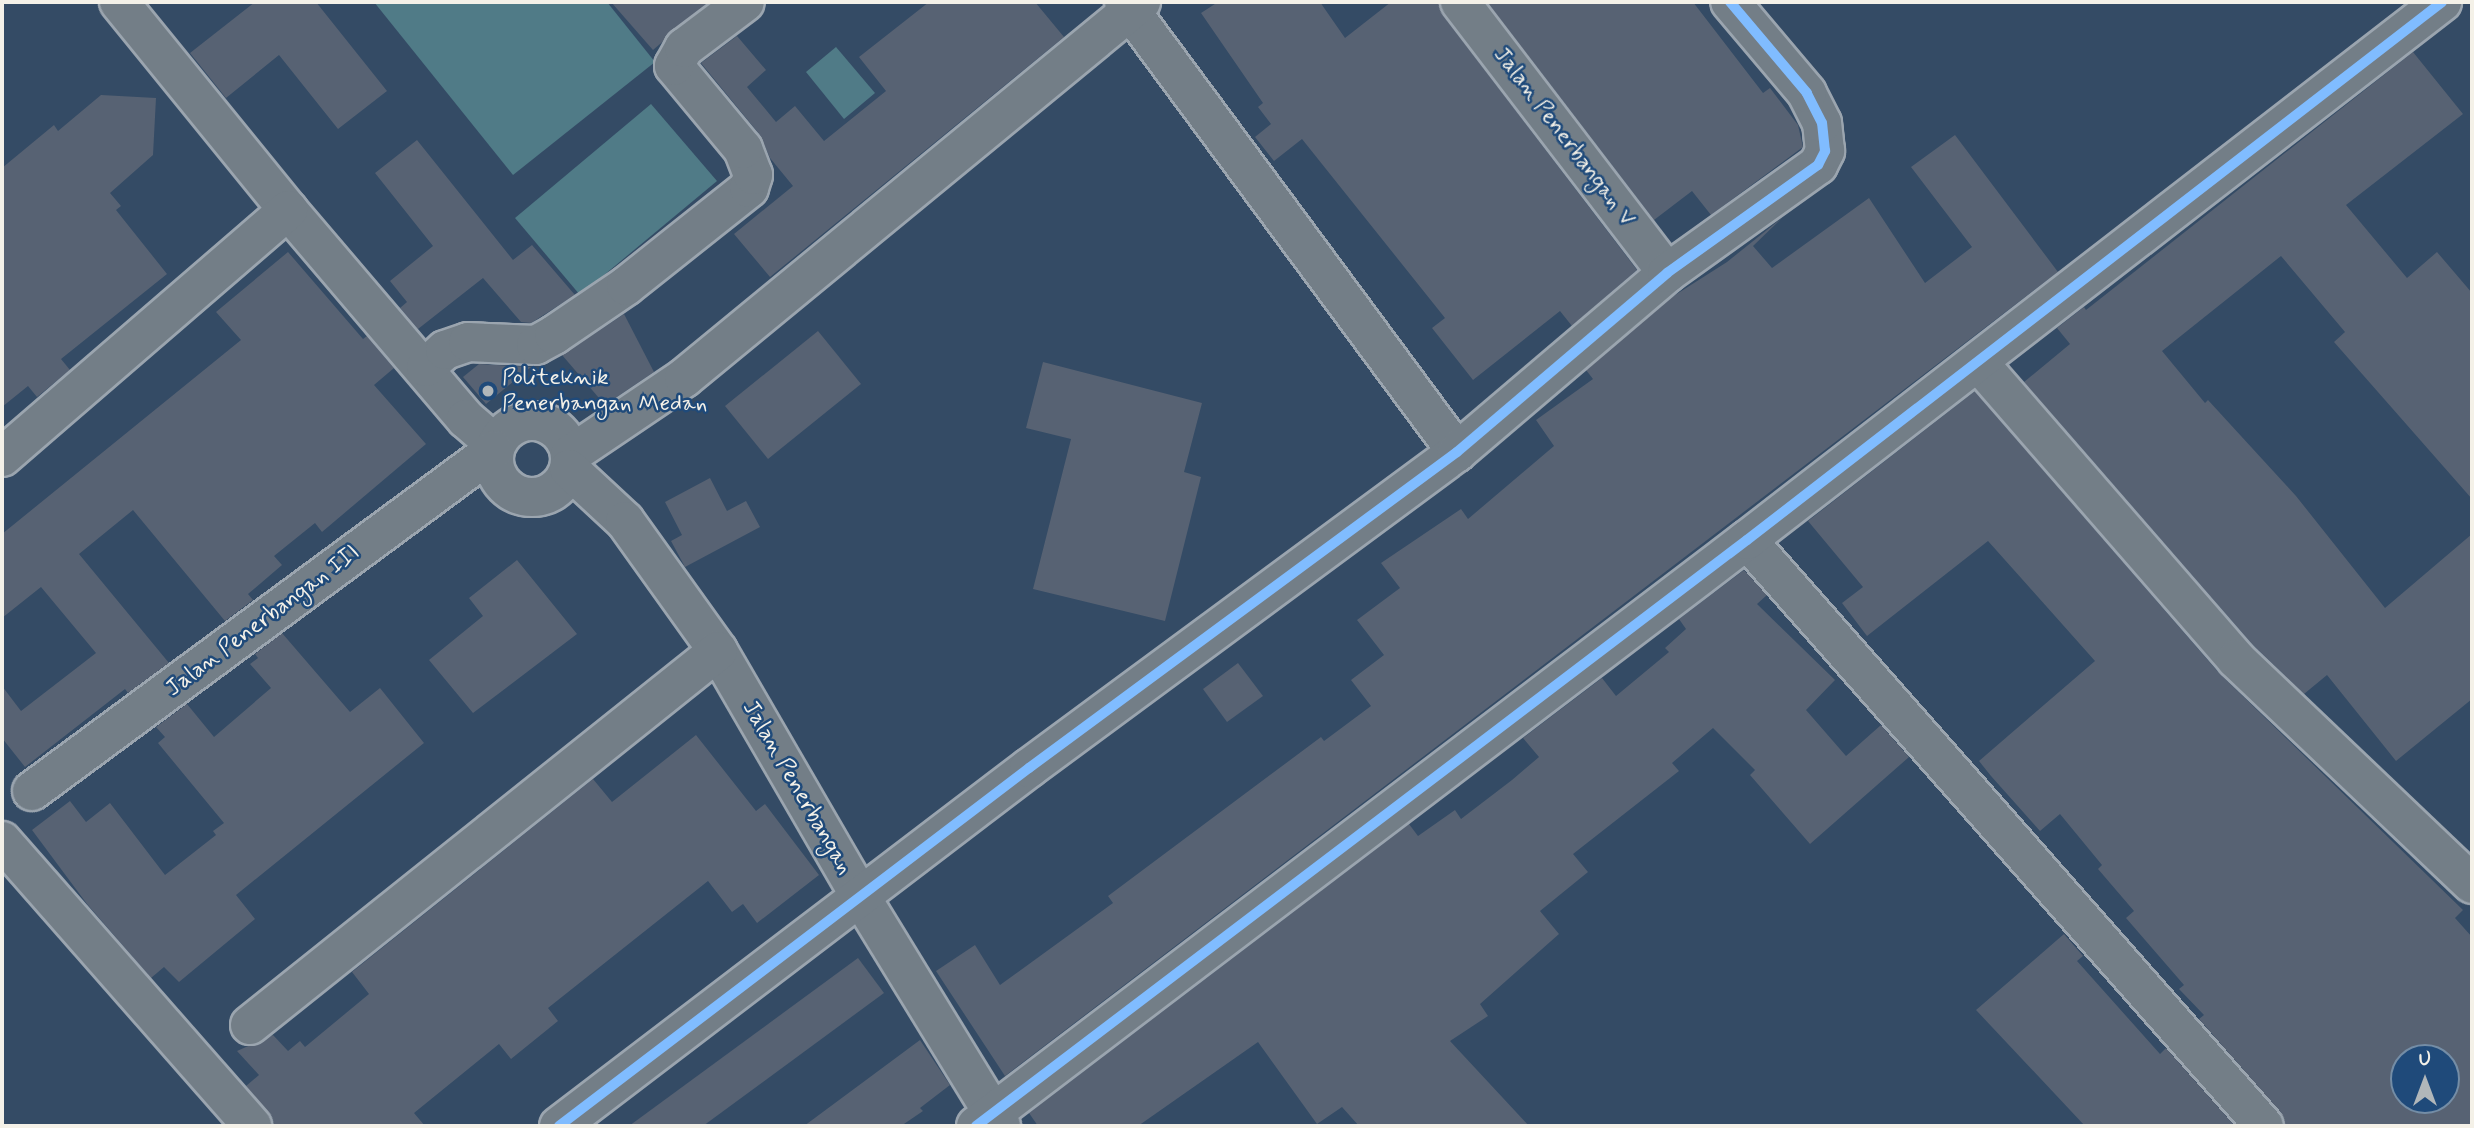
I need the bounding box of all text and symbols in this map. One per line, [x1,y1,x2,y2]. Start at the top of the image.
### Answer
street label: Jalan Penerbangan V [1488,42,1640,232]
place label: Politeknik Penerbangan Medan [502,364,710,418]
marker: Politeknik Penerbangan Medan [480,383,496,399]
street label: Jalan Penerbangan III [161,539,365,703]
street label: Jalan Penerbangan [736,696,858,880]
north arrow [2390,1044,2460,1114]
text: U [2419,1047,2431,1072]

